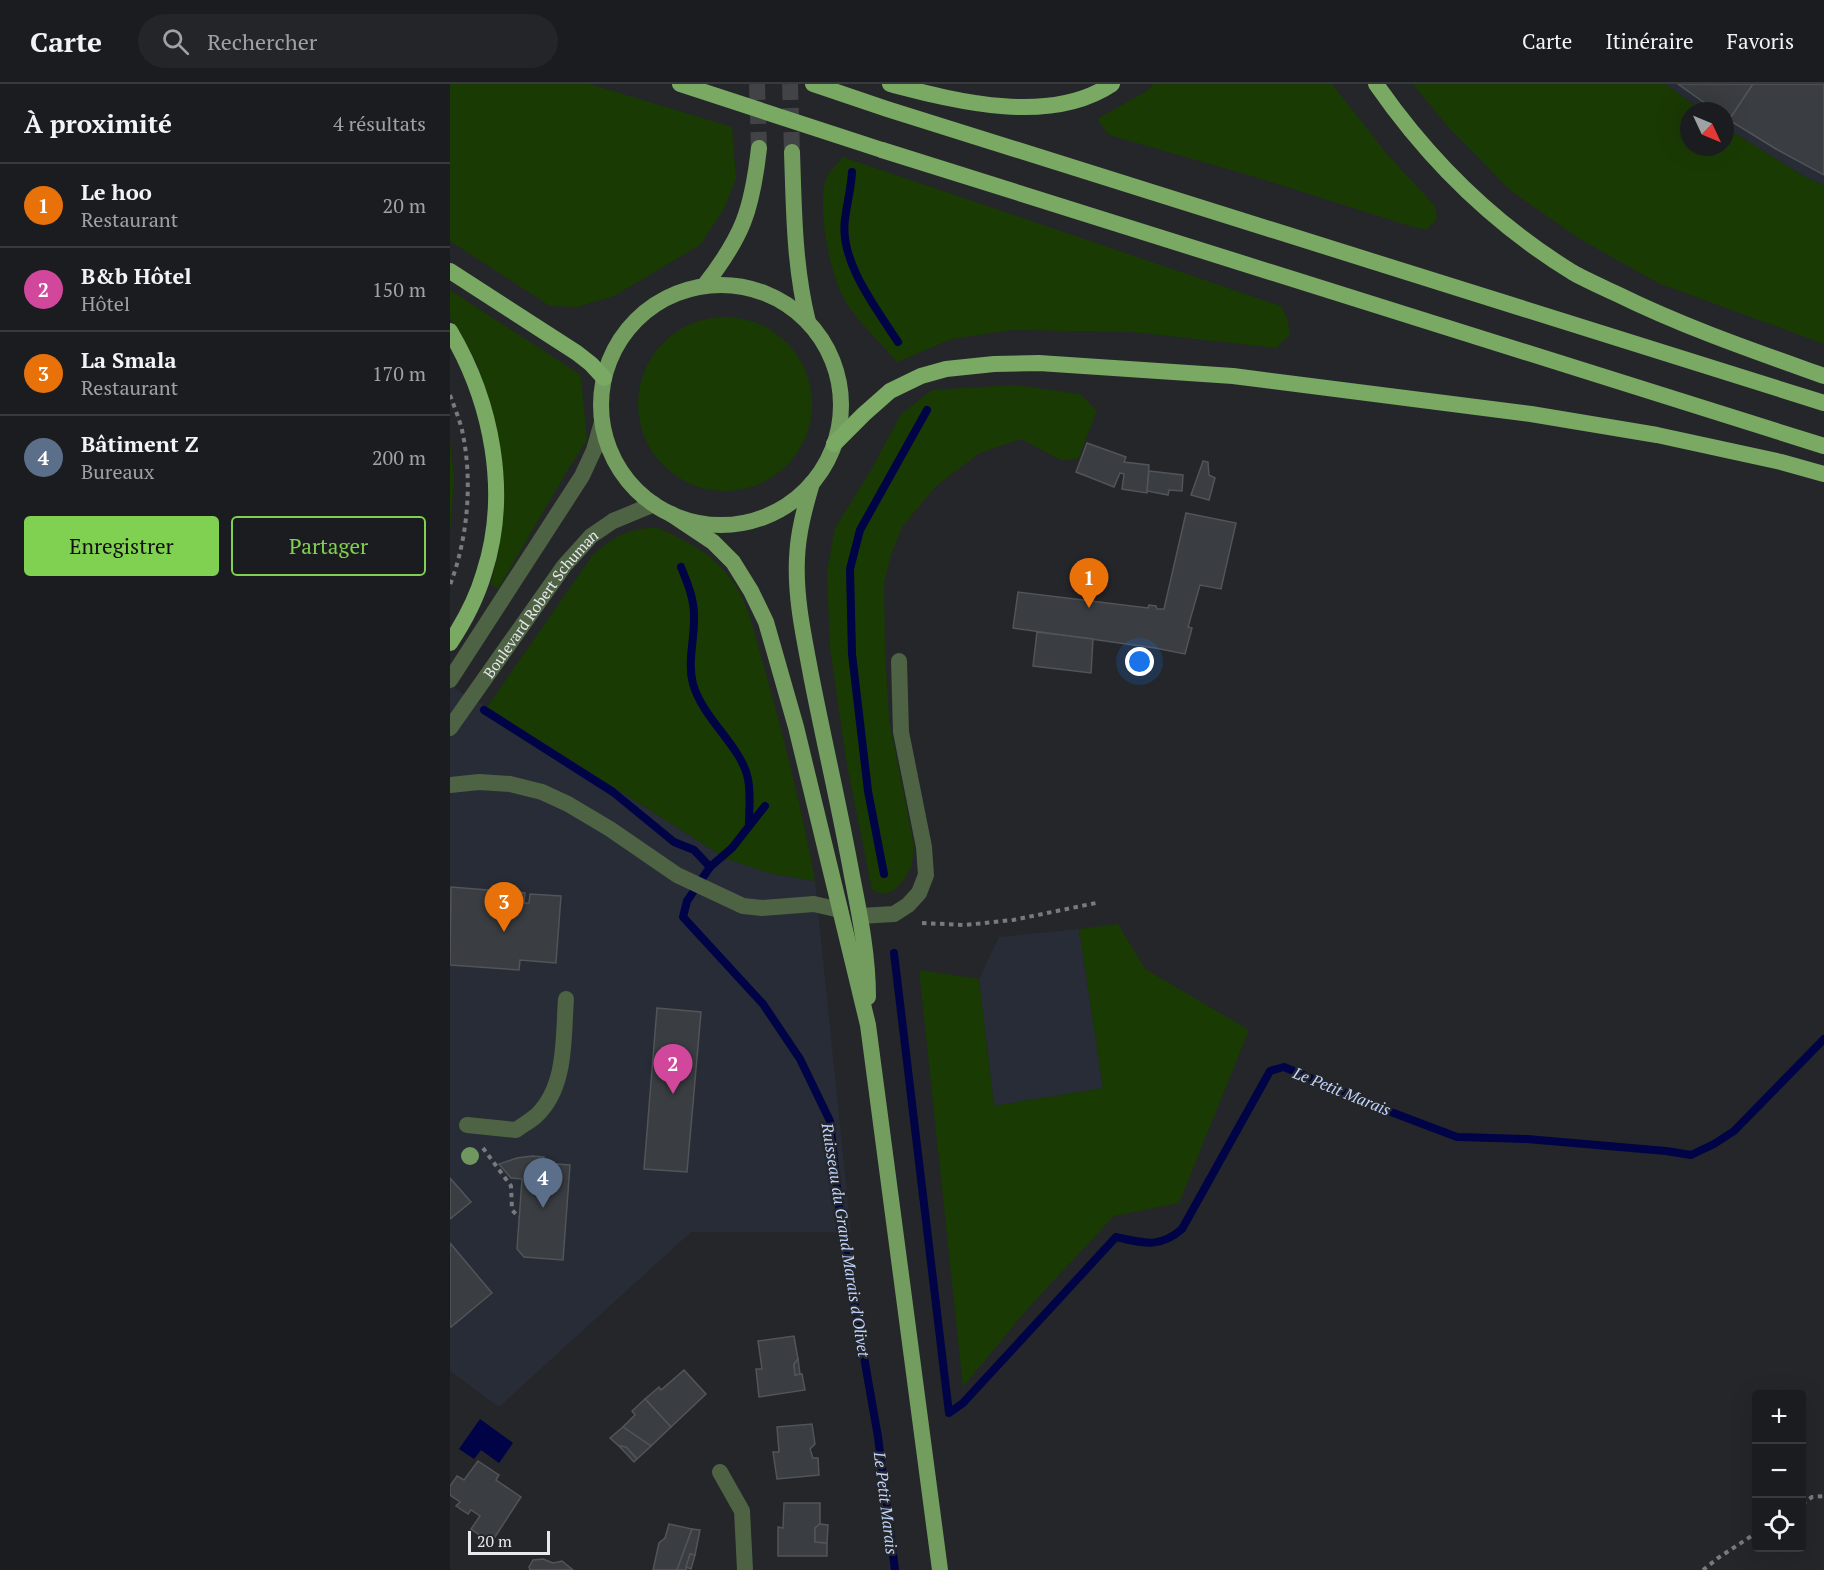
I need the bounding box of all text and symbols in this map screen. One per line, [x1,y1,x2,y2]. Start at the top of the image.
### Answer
search box [138,14,558,68]
text: Carte [30,23,102,60]
icon: search [159,25,192,58]
text: Rechercher [207,27,317,56]
text: Carte [1522,27,1572,55]
text: Itinéraire [1605,27,1694,55]
text: Favoris [1727,27,1794,55]
north arrow [1680,102,1734,156]
text: À proximité [24,106,172,140]
text: 4 résultats [333,110,426,137]
text: Le hoo [81,177,152,206]
text: 1 [38,192,49,219]
text: 20 m [383,192,426,219]
text: Restaurant [81,206,178,233]
text: B&b Hôtel [81,261,192,290]
text: 2 [38,276,49,303]
text: 150 m [372,276,426,303]
text: Hôtel [81,290,130,317]
text: La Smala [81,345,176,374]
text: 3 [38,360,49,387]
text: 170 m [372,360,426,387]
text: Restaurant [81,374,178,401]
text: Bâtiment Z [81,429,199,458]
text: 4 [38,444,49,471]
text: 200 m [372,444,426,471]
text: Bureaux [81,458,154,485]
button: Enregistrer [24,516,219,576]
button: Partager [231,516,426,576]
street label: Boulevard Robert Schuman [478,524,602,682]
pin: 1 [1070,558,1108,608]
your location [1125,647,1154,676]
pin: 3 [484,882,524,932]
pin: 2 [654,1044,692,1094]
water label: Le Petit Marais [1289,1061,1394,1121]
water label: Ruisseau du Grand Marais d'Olivet [816,1120,875,1359]
pin: 4 [524,1158,562,1208]
map controls [1752,1390,1806,1552]
button: + [1752,1390,1806,1444]
button: − [1752,1444,1806,1498]
water label: Le Petit Marais [869,1449,903,1556]
button: locate [1752,1498,1806,1552]
scale bar [468,1528,550,1556]
text: 20 m [477,1530,512,1552]

